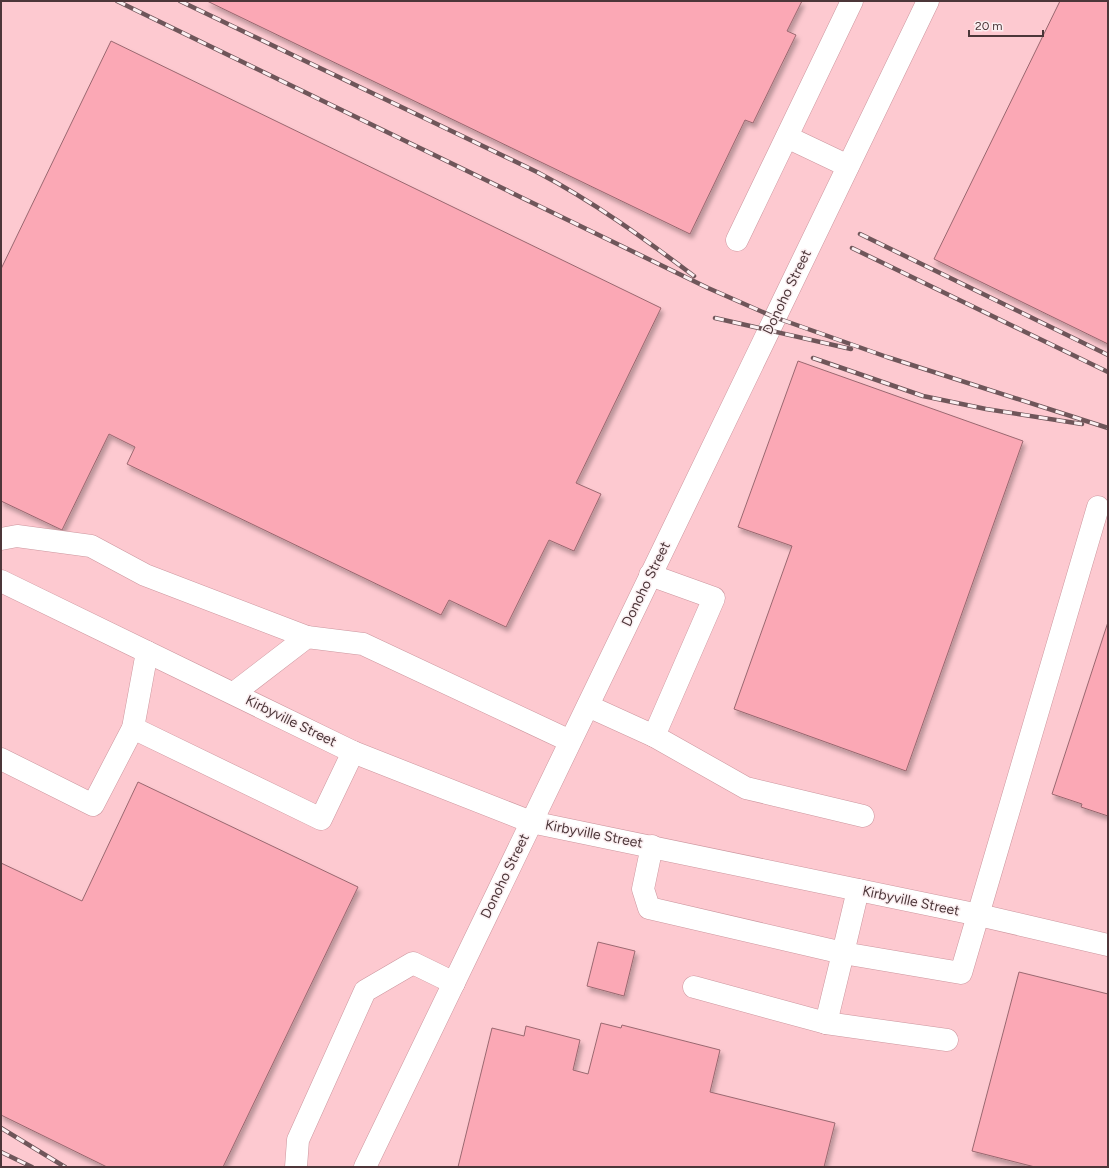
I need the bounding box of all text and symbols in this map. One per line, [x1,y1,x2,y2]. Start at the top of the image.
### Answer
scale bar [969,12,1043,38]
text: 20 m [975,19,1003,33]
street label: Donoho Street [759,247,815,337]
street label: Donoho Street [618,539,674,629]
street label: Kirbyville Street [243,692,339,750]
street label: Kirbyville Street [544,816,644,852]
street label: Donoho Street [477,831,533,921]
street label: Kirbyville Street [861,882,961,920]

